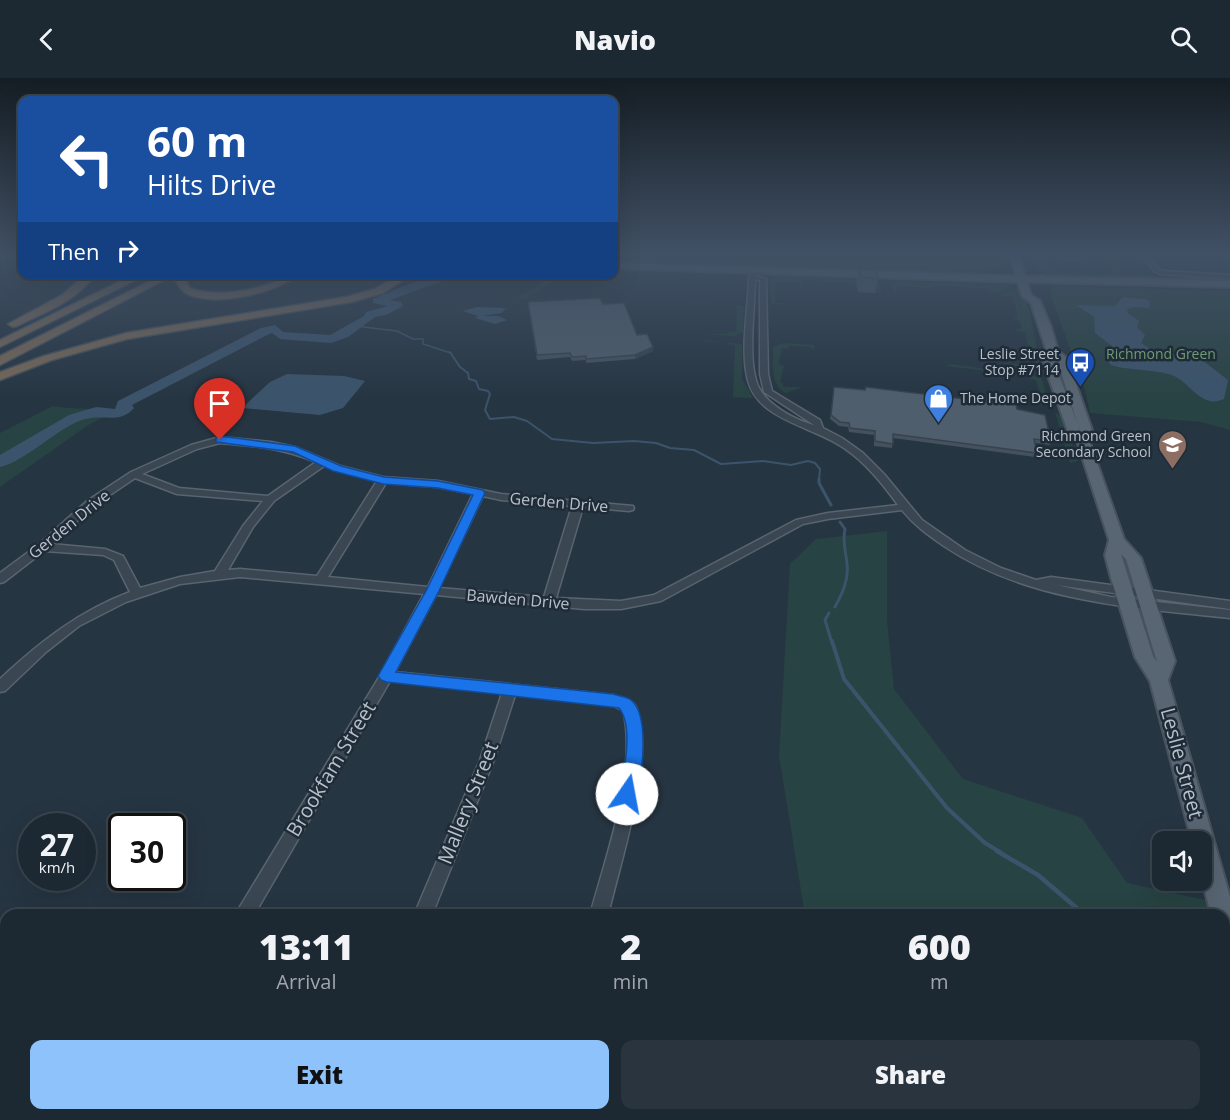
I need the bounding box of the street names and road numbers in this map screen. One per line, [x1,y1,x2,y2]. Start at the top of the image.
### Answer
street label: Gerden Drive [24,484,114,564]
street label: Gerden Drive [509,487,609,517]
street label: Bawden Drive [465,584,571,614]
street label: Brookfam Street [280,696,382,841]
street label: Leslie Street [1155,705,1210,821]
street label: Mallery Street [431,738,504,868]

